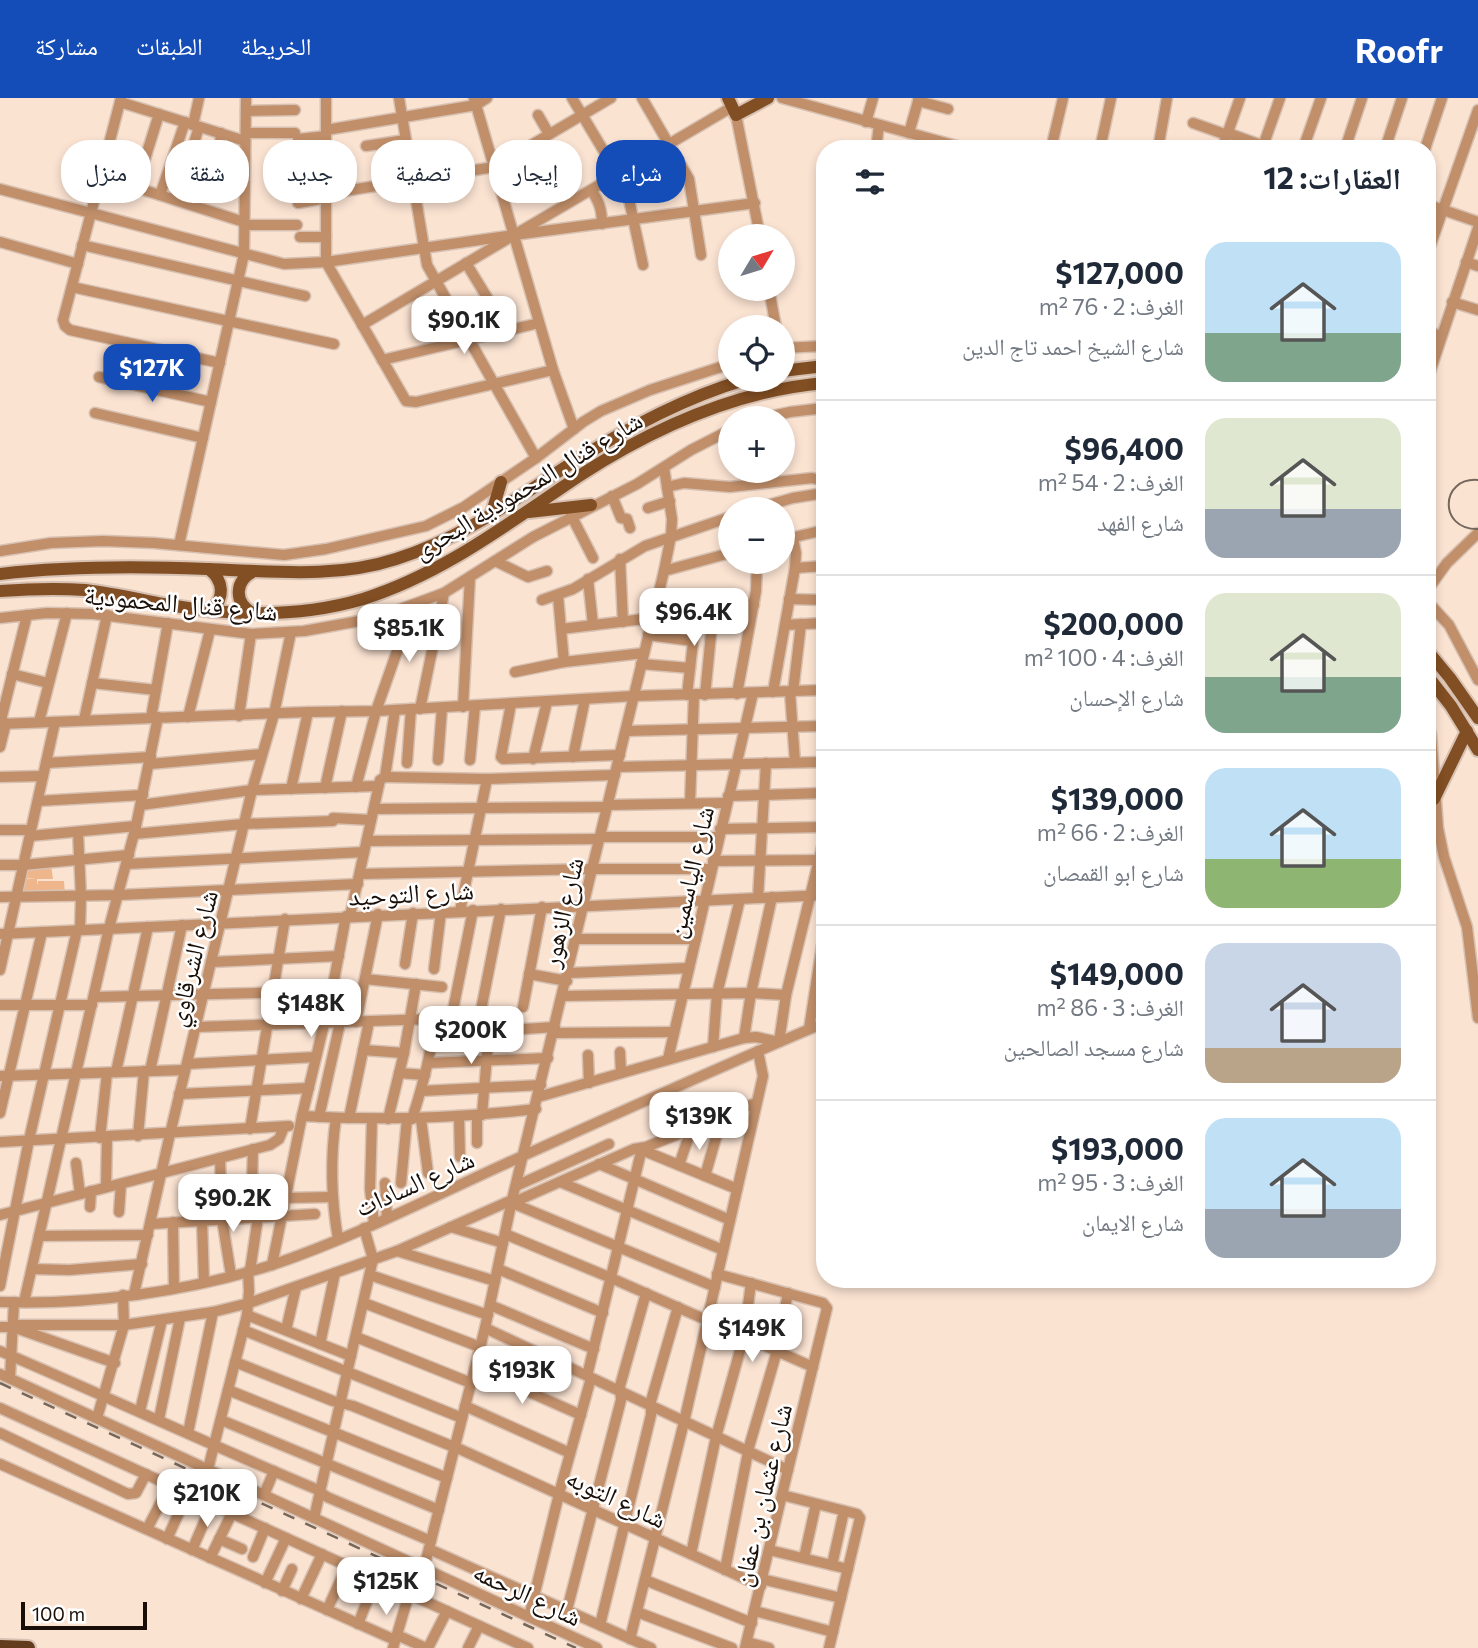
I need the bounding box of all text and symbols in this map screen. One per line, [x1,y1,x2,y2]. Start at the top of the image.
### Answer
text: Roofr [1355,29,1443,70]
text: مشاركة [35,31,98,60]
text: الطبقات [136,31,203,60]
text: الخريطة [241,31,311,60]
chip: منزل [61,140,151,203]
chip: شقة [165,140,249,203]
chip: جديد [263,140,357,203]
chip: تصفية [371,140,475,203]
chip: إيجار [489,140,582,203]
chip: شراء [596,140,686,203]
text: العقارات: 12 [1263,158,1401,195]
icon: filters [851,163,889,201]
north arrow [718,224,794,301]
map controls [718,224,795,574]
text: $127,000 [1055,253,1184,290]
icon: home [1261,270,1345,354]
text: الغرف: 2 · 76 m² [1039,292,1184,320]
pin: $90.1K [407,296,521,356]
text: $90.1K [427,305,501,333]
button: locate [718,315,795,392]
text: شارع الشيخ احمد تاج الدين [962,332,1184,360]
pin: $127K [103,344,201,404]
text: $127K [119,353,185,381]
street label: شارع قنال المحمودية البحرى [407,403,648,567]
button: + [718,406,795,483]
text: $96,400 [1065,429,1184,466]
icon: home [1261,446,1345,530]
text: الغرف: 2 · 54 m² [1038,468,1184,496]
button: − [718,497,795,574]
text: شارع الفهد [1097,508,1184,536]
street label: شارع قنال المحمودية [83,578,279,628]
pin: $96.4K [637,588,751,648]
text: $96.4K [655,597,733,625]
pin: $85.1K [352,604,466,664]
text: $200,000 [1044,604,1184,641]
text: $85.1K [373,613,445,641]
icon: home [1261,621,1345,705]
text: الغرف: 4 · 100 m² [1024,643,1184,671]
text: شارع الإحسان [1069,683,1184,711]
text: $139,000 [1051,779,1184,816]
icon: home [1261,796,1345,880]
street label: شارع الياسمين [659,803,721,941]
text: الغرف: 2 · 66 m² [1037,818,1184,846]
street label: شارع الزهور [533,854,591,971]
text: شارع ابو القمصان [1043,858,1184,886]
street label: شارع التوحيد [347,873,475,913]
street label: شارع الشرقاوي [159,887,229,1031]
text: $149,000 [1050,954,1184,991]
icon: home [1261,971,1345,1055]
pin: $148K [262,979,360,1039]
text: $148K [277,988,345,1016]
text: الغرف: 3 · 86 m² [1036,993,1184,1021]
pin: $200K [422,1006,520,1066]
text: $200K [435,1015,507,1043]
text: شارع مسجد الصالحين [1004,1033,1184,1061]
pin: $139K [650,1093,748,1152]
text: $139K [665,1101,733,1129]
text: $193,000 [1051,1129,1184,1166]
street label: شارع السادات [350,1142,479,1224]
icon: home [1261,1146,1345,1230]
text: الغرف: 3 · 95 m² [1037,1168,1184,1196]
pin: $90.2K [176,1174,290,1234]
text: $90.2K [194,1183,272,1211]
text: شارع الايمان [1082,1208,1184,1236]
pin: $149K [703,1304,801,1364]
text: $149K [718,1313,786,1341]
pin: $193K [473,1346,571,1406]
text: $193K [488,1355,556,1383]
street label: شارع عثمان بن عفان [725,1401,799,1590]
street label: شارع التوبه [561,1460,672,1535]
pin: $210K [158,1470,256,1529]
text: $210K [173,1478,241,1506]
street label: شارع الرحمه [468,1555,587,1633]
pin: $125K [337,1558,435,1617]
text: $125K [353,1566,419,1594]
scale bar [21,1599,147,1631]
text: 100 m [32,1602,85,1625]

